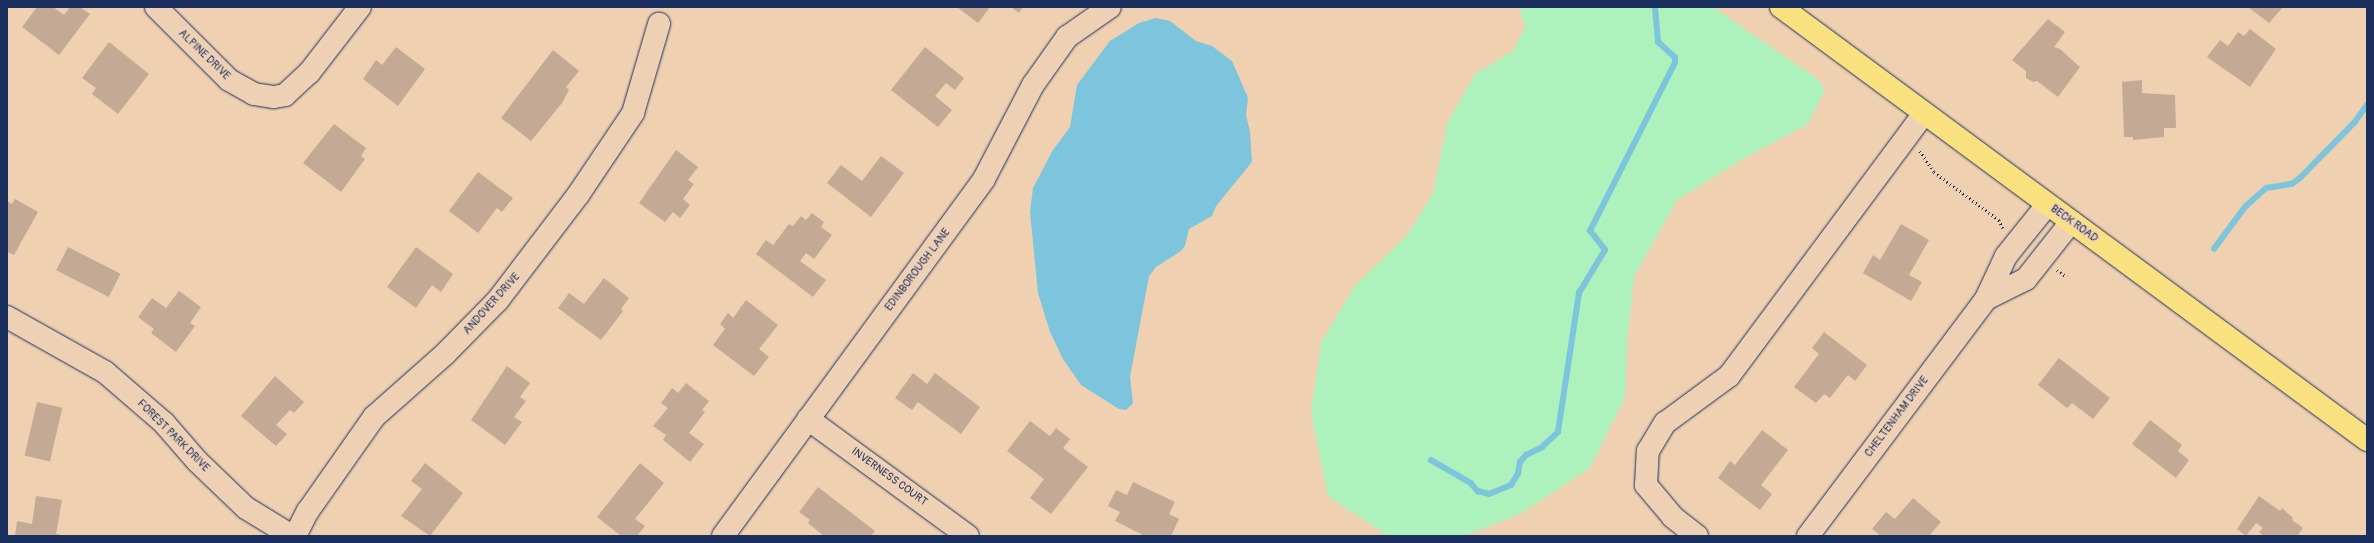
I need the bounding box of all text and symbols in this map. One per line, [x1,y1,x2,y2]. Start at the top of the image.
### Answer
street label: ALPINE DRIVE [175,27,233,83]
street label: BECK ROAD [2048,202,2100,246]
street label: EDINBOROUGH LANE [883,226,953,314]
street label: ANDOVER DRIVE [461,271,523,337]
street label: CHELTENHAM DRIVE [1862,374,1932,460]
street label: FOREST PARK DRIVE [134,397,212,475]
street label: INVERNESS COURT [848,445,930,509]

